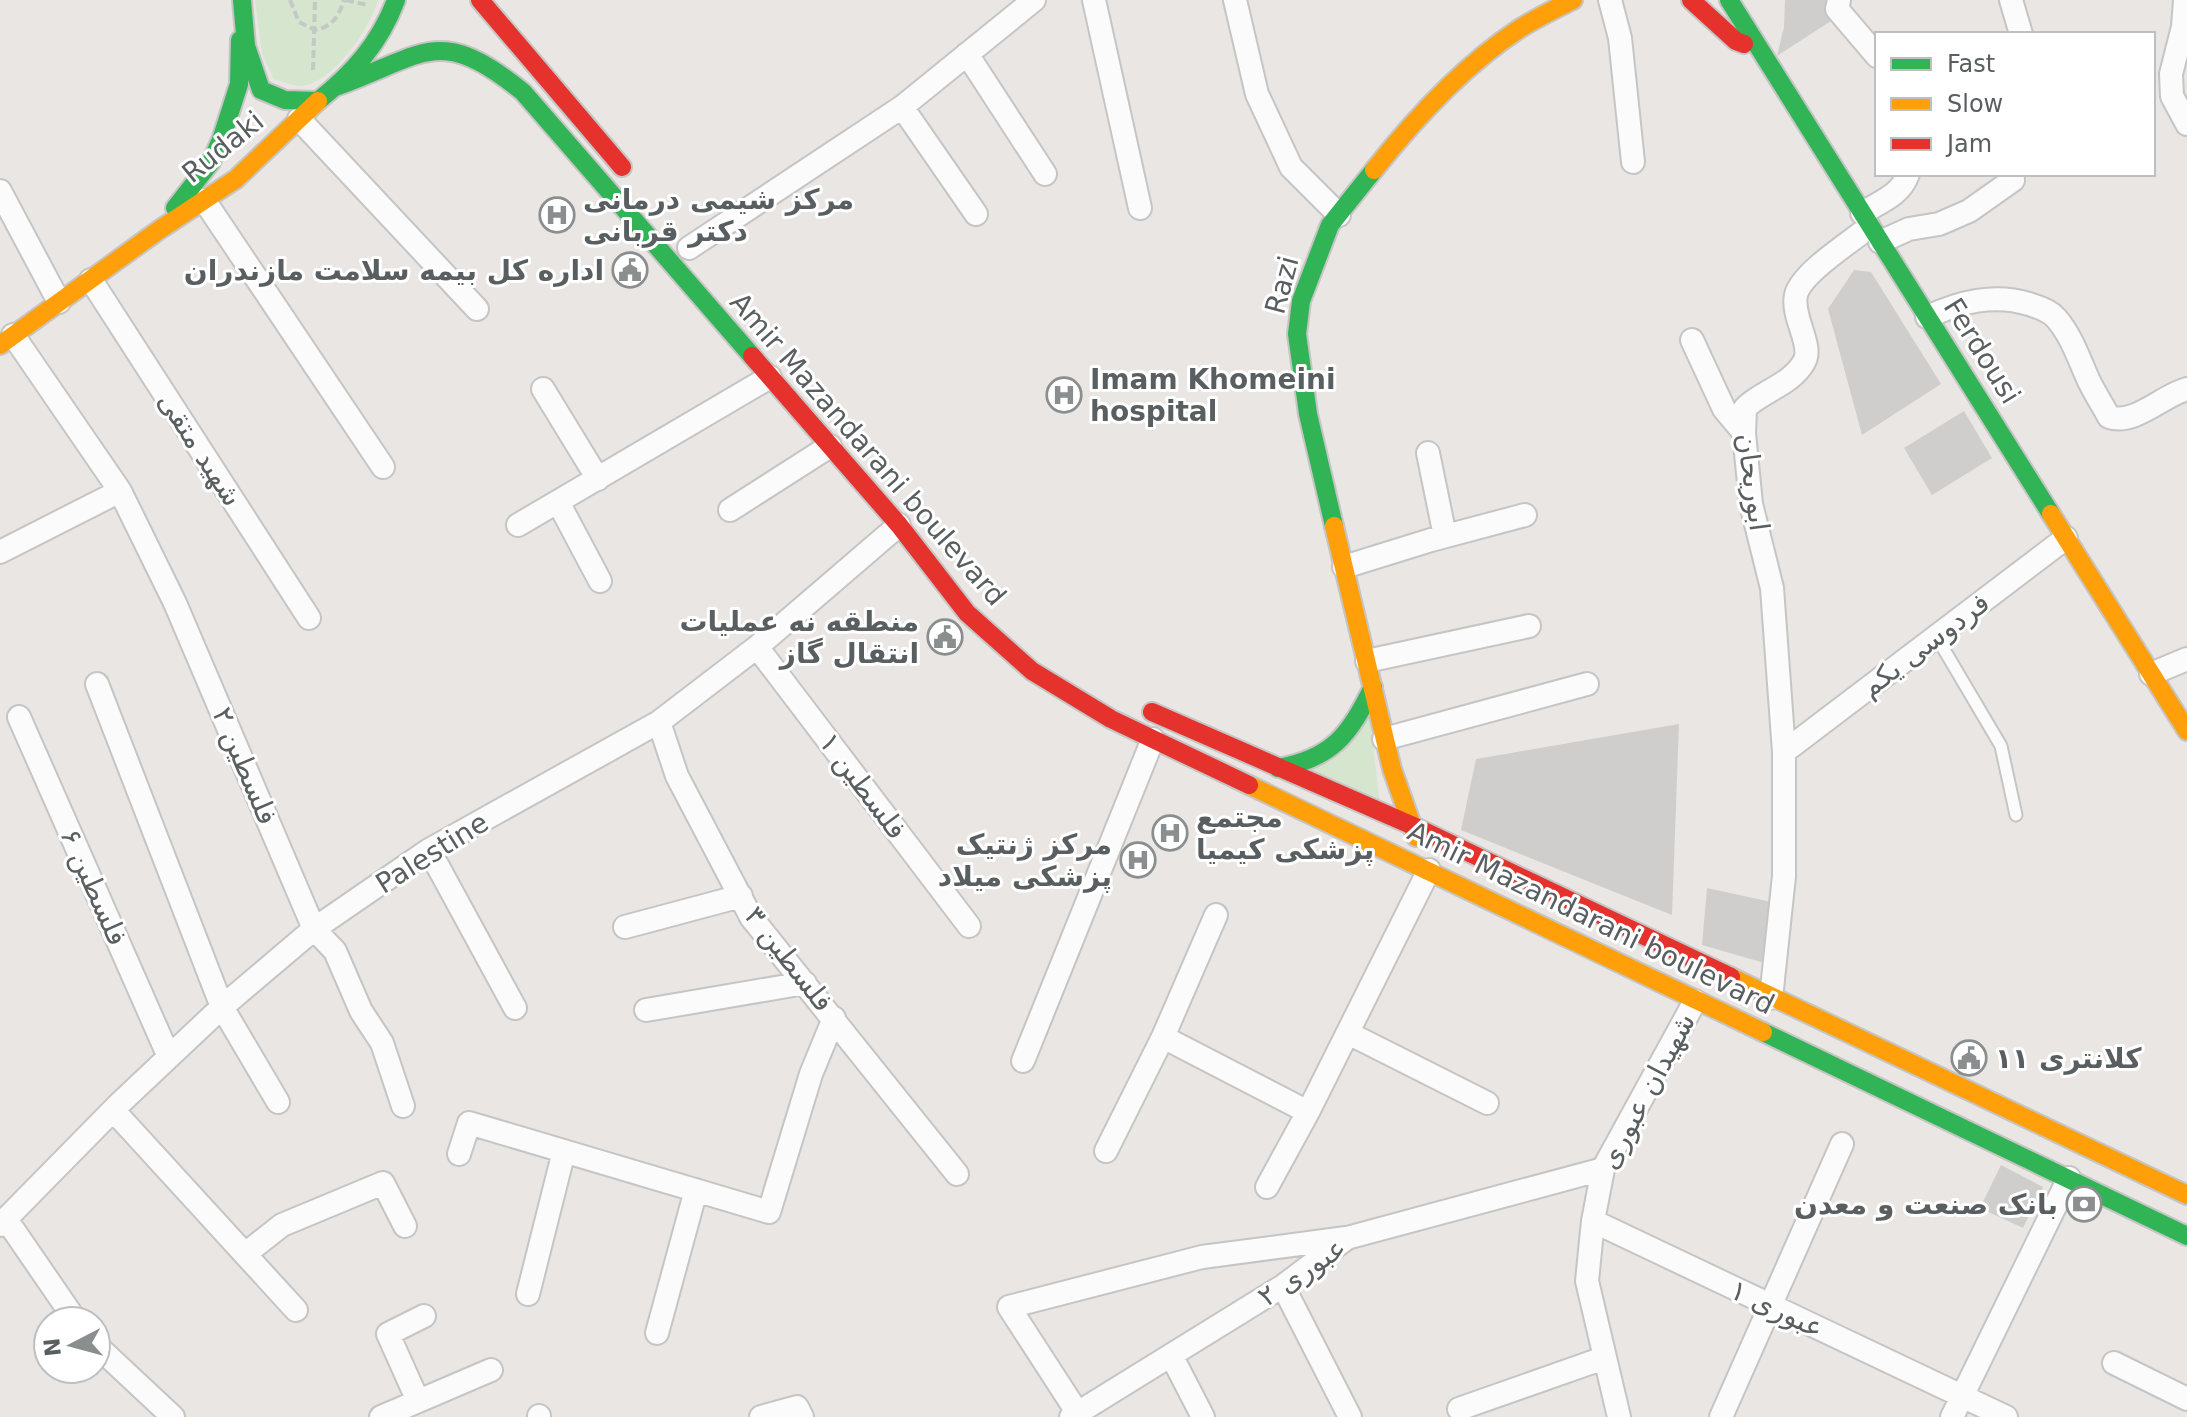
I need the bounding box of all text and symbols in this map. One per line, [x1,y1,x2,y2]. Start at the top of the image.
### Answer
legend [1875,32,2155,176]
text: Fast [1947,50,1995,78]
text: Slow [1947,90,2003,118]
street label: Rudaki [176,104,270,190]
text: Jam [1945,130,1992,158]
place label: مرکز شیمی درمانی دکتر قربانی [583,183,854,248]
hospital icon: مرکز شیمی درمانی دکتر قربانی [538,196,576,234]
public building icon: اداره کل بیمه سلامت مازندران [611,251,649,289]
street label: Razi [1258,252,1306,318]
place label: اداره کل بیمه سلامت مازندران [184,254,604,287]
street label: Amir Mazandarani boulevard [723,286,1013,612]
street label: Ferdousi [1937,292,2027,410]
place label: Imam Khomeini hospital [1090,363,1336,428]
hospital icon: Imam Khomeini hospital [1045,376,1083,414]
street label: شهید متقی [151,386,249,512]
street label: ابوریحان [1730,431,1776,533]
street label: فردوسی یکم [1854,586,1996,704]
place label: منطقه نه عملیات انتقال گاز [679,605,919,670]
public building icon: منطقه نه عملیات انتقال گاز [926,618,964,656]
street label: فلسطین ۲ [206,702,284,830]
street label: فلسطین ۱ [812,726,914,846]
place label: مجتمع پزشکی کیمیا [1196,801,1374,866]
street label: Palestine [370,806,494,900]
hospital icon: مجتمع پزشکی کیمیا [1151,814,1189,852]
street label: Amir Mazandarani boulevard [1402,815,1780,1021]
street label: فلسطین ۶ [54,824,134,950]
place label: مرکز ژنتیک پزشکی میلاد [938,828,1112,893]
hospital icon: مرکز ژنتیک پزشکی میلاد [1119,841,1157,879]
street label: فلسطین ۳ [738,900,840,1018]
street label: شهیدان عبوری [1592,1007,1702,1175]
public building icon: کلانتری ۱۱ [1950,1039,1988,1077]
place label: کلانتری ۱۱ [1995,1042,2142,1075]
bank icon: بانک صنعت و معدن [2065,1185,2103,1223]
place label: بانک صنعت و معدن [1794,1188,2058,1221]
street label: عبوری ۲ [1252,1231,1352,1313]
street label: عبوری ۱ [1725,1273,1829,1345]
north arrow [32,1305,112,1385]
text: N [39,1337,66,1358]

